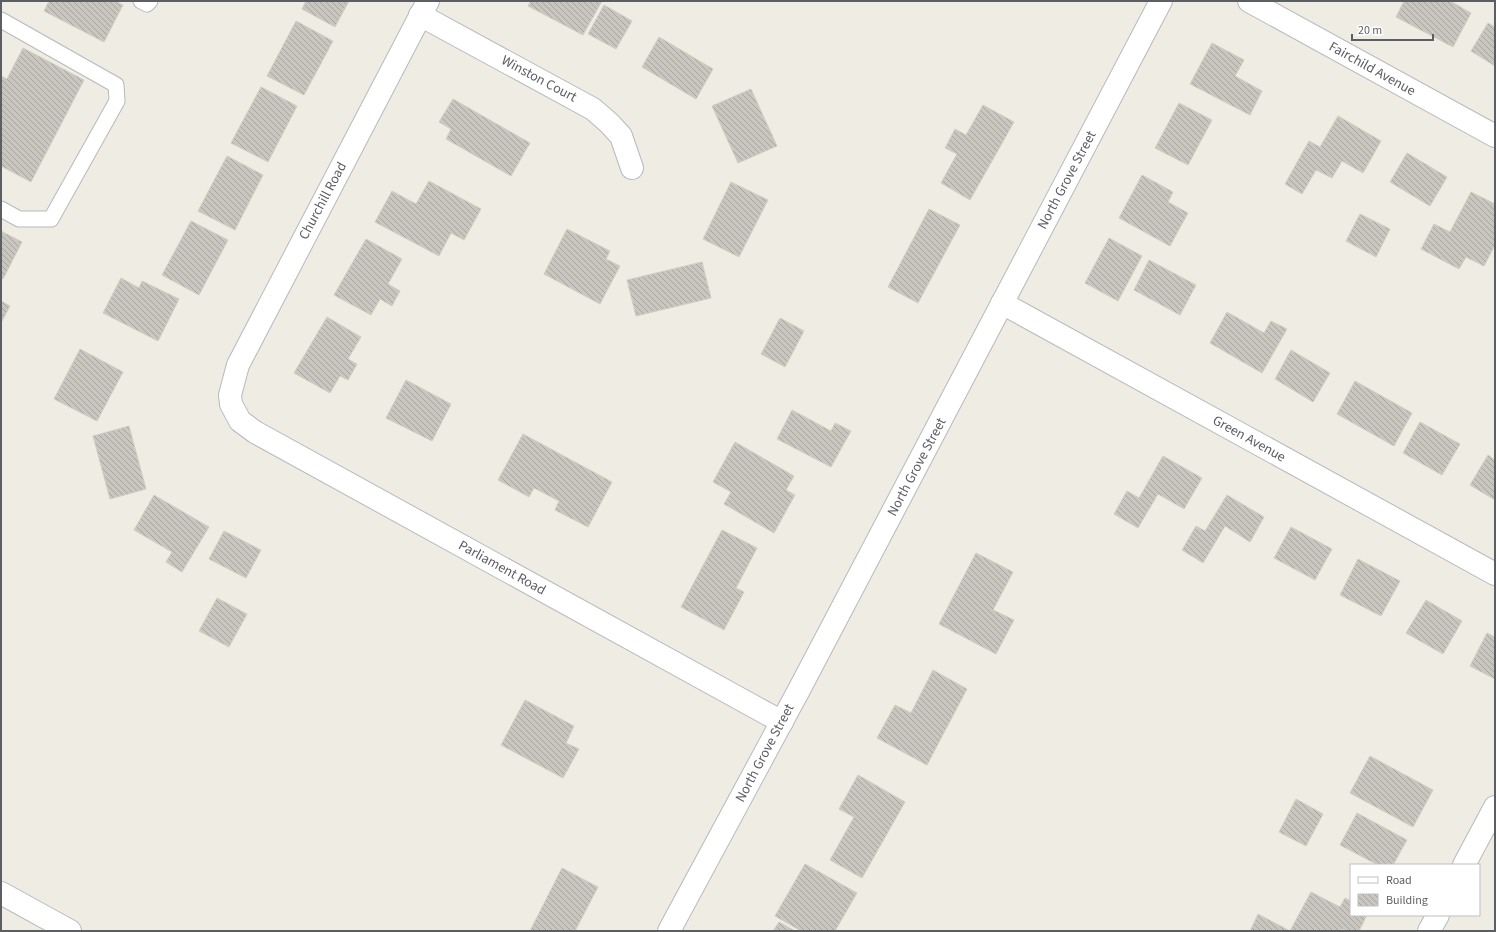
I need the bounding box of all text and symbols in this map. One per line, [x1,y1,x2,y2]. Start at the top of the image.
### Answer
scale bar [1352,16,1433,42]
text: 20 m [1358,22,1382,39]
street label: Fairchild Avenue [1325,37,1419,101]
street label: Winston Court [498,51,581,107]
street label: North Grove Street [1033,127,1102,233]
street label: Churchill Road [294,159,352,243]
street label: Green Avenue [1209,411,1289,467]
street label: North Grove Street [883,414,952,520]
street label: Parliament Road [455,536,549,600]
street label: North Grove Street [731,700,800,806]
legend [1350,864,1480,916]
text: Road [1386,872,1412,889]
text: Building [1386,892,1428,909]

